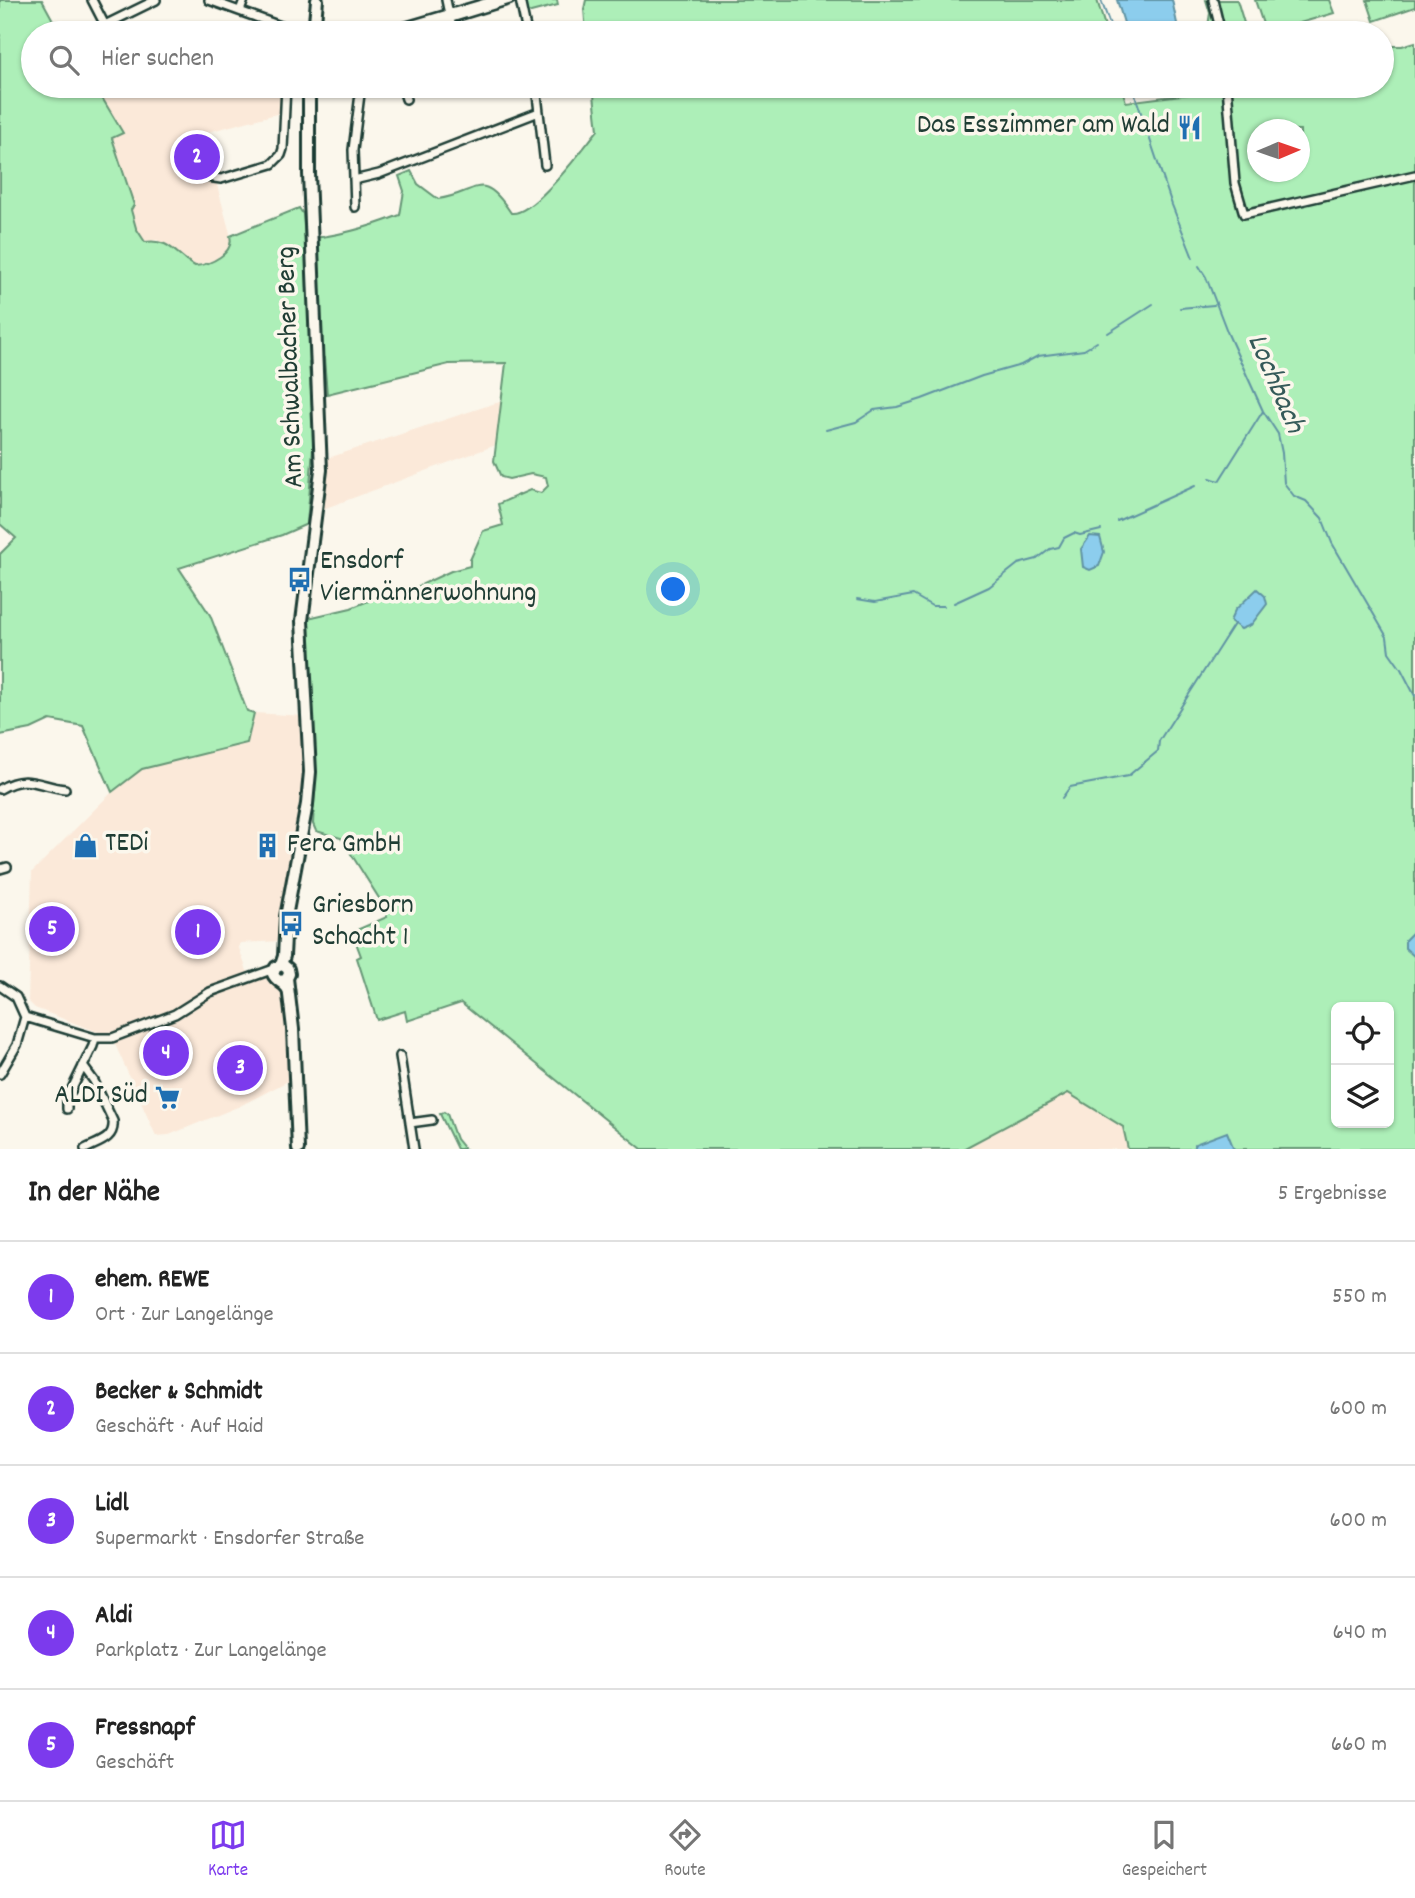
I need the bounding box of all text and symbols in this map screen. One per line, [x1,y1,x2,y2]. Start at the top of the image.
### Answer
search box [21,21,1394,98]
icon: search [45,41,83,79]
text: Hier suchen [101,41,214,78]
place label: Das Esszimmer am Wald [917,107,1170,147]
restaurant icon: Das Esszimmer am Wald [1176,113,1204,141]
north arrow [1247,119,1310,182]
pin: 2 [174,131,220,183]
street label: Am Schwalbacher Berg [268,245,316,489]
water label: Lochbach [1234,328,1315,442]
place label: Ensdorf Viermännerwohnung [320,543,537,615]
bus stop icon: Ensdorf Viermännerwohnung [286,565,314,593]
your location [656,572,690,606]
place label: TEDi [105,825,148,865]
place label: Fera GmbH [287,826,402,866]
shop icon: TEDi [71,831,99,859]
building icon: Fera GmbH [253,832,281,860]
place label: Griesborn Schacht 1 [312,887,414,959]
pin: 5 [29,903,75,955]
pin: 1 [175,906,221,958]
bus stop icon: Griesborn Schacht 1 [278,909,306,937]
map controls [1331,1002,1394,1128]
button: locate [1331,1002,1394,1065]
pin: 4 [143,1027,189,1079]
pin: 3 [217,1042,263,1094]
button: layers [1331,1065,1394,1128]
place label: ALDI Süd [54,1077,148,1117]
supermarket icon: ALDI Süd [154,1083,182,1111]
text: In der Nähe [28,1173,160,1216]
text: 5 Ergebnisse [1278,1178,1387,1211]
text: ehem. REWE [95,1262,209,1299]
text: 1 [48,1281,54,1314]
text: 550 m [1332,1281,1387,1314]
text: Ort · Zur Langelänge [95,1299,274,1332]
text: Becker & Schmidt [95,1374,263,1411]
text: 2 [46,1393,56,1426]
text: 600 m [1330,1393,1387,1426]
text: Geschäft · Auf Haid [95,1411,263,1444]
text: Lidl [95,1486,129,1523]
text: 3 [46,1505,56,1538]
text: 600 m [1330,1505,1387,1538]
text: Supermarkt · Ensdorfer Straße [95,1523,364,1556]
text: Aldi [95,1598,132,1635]
text: 4 [46,1617,56,1650]
text: 640 m [1333,1617,1387,1650]
text: Parkplatz · Zur Langelänge [95,1635,327,1668]
text: Fressnapf [95,1710,195,1747]
text: 5 [46,1729,56,1762]
text: 660 m [1331,1729,1387,1762]
text: Geschäft [95,1747,174,1780]
tab: Karte [208,1816,248,1885]
tab: Route [664,1816,706,1885]
tab: Gespeichert [1122,1816,1207,1885]

